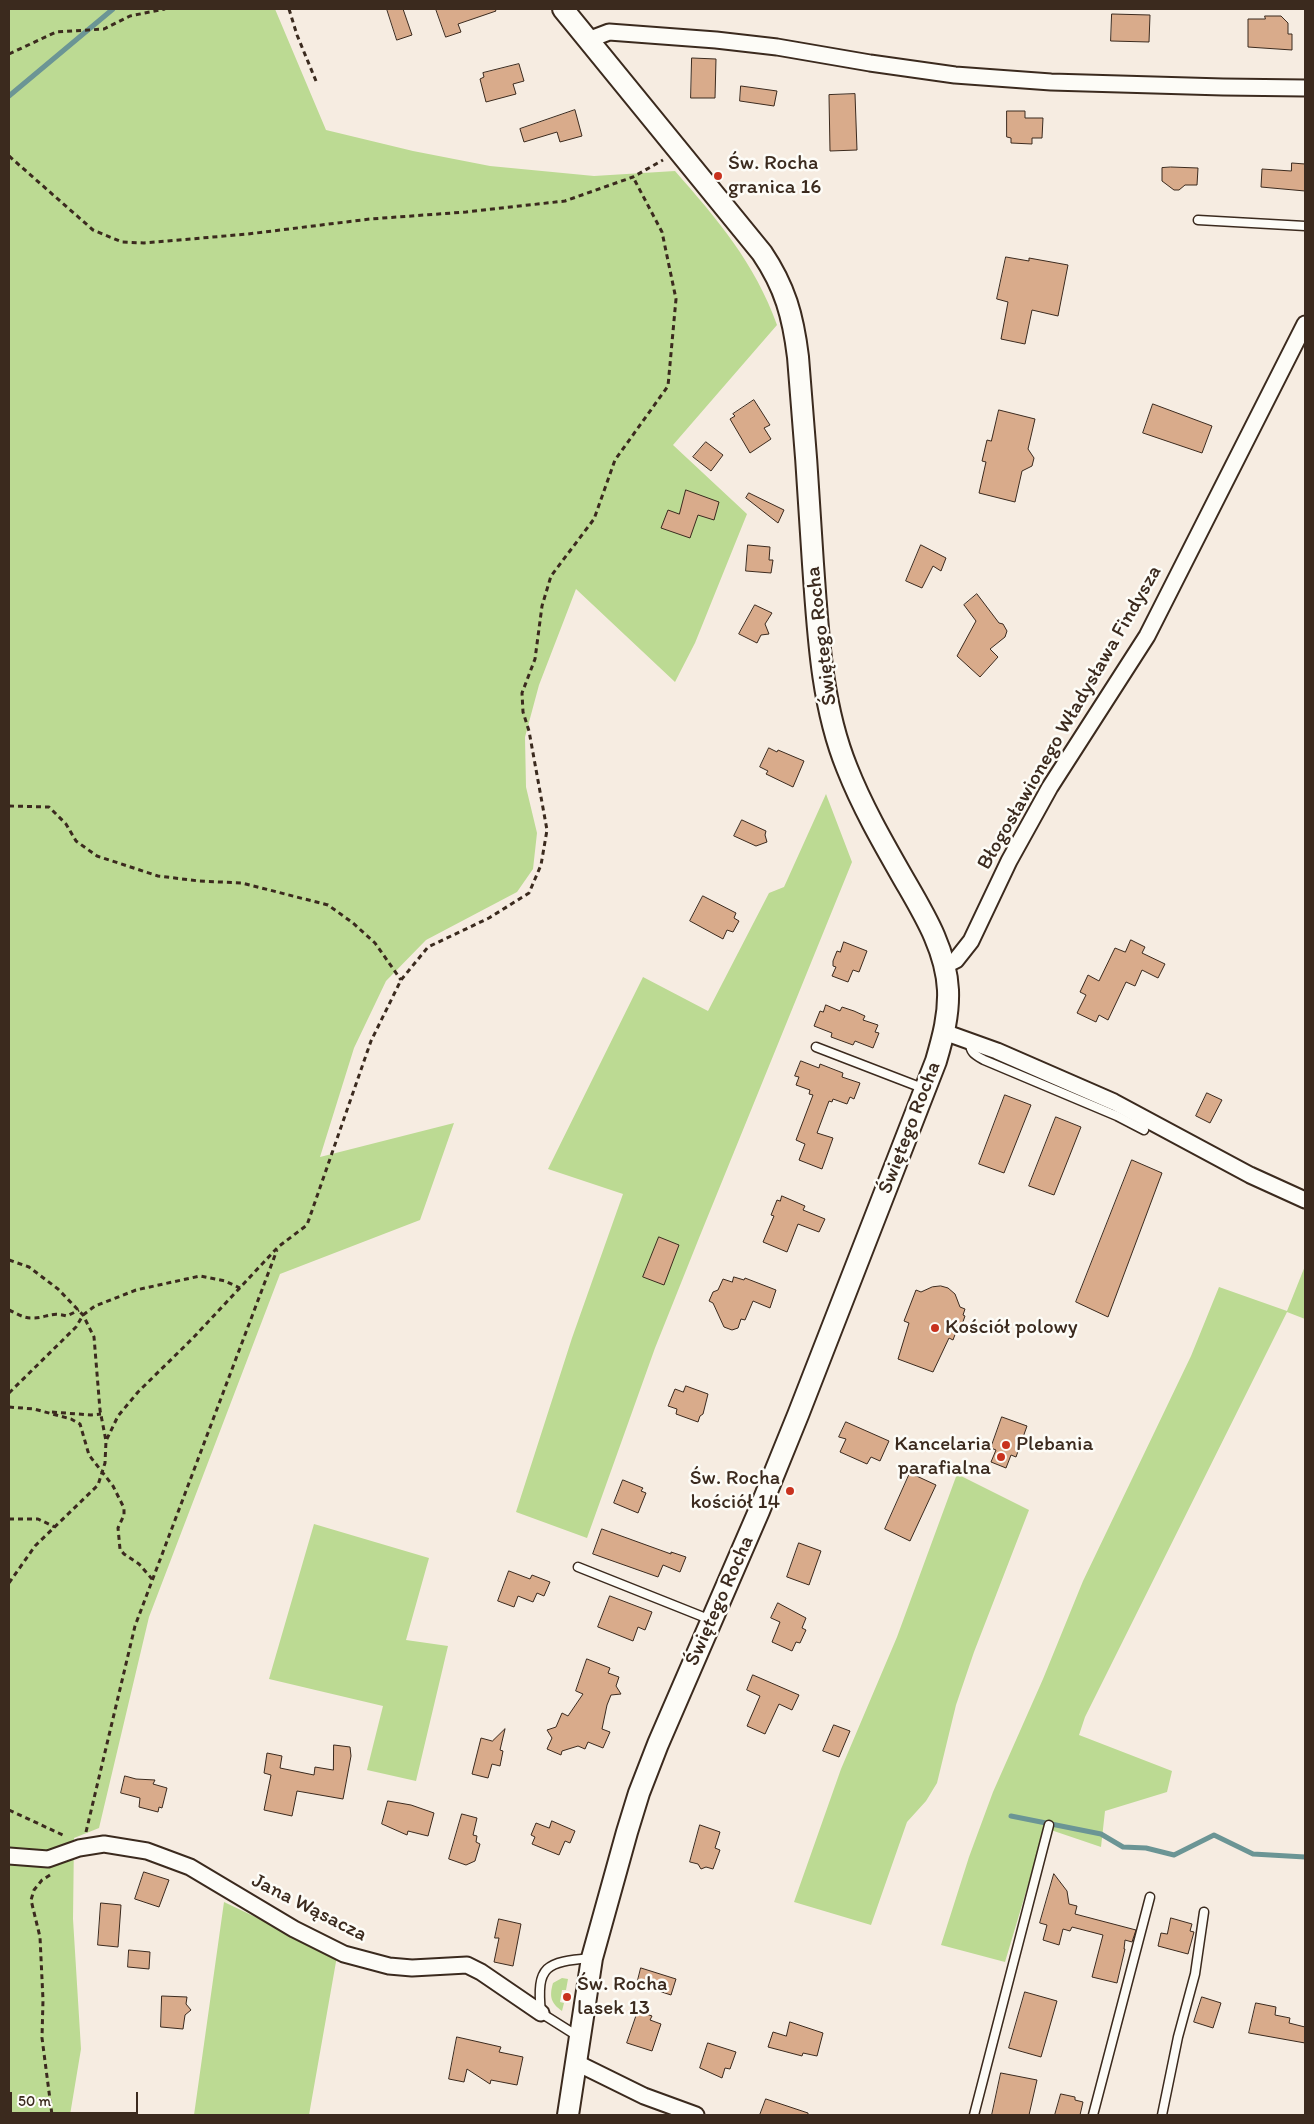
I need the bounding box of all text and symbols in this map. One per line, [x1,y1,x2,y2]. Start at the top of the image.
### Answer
place label: Św. Rocha granica 16 [728,151,821,201]
marker: Św. Rocha granica 16 [712,170,724,182]
street label: Błogosławionego Władysława Findysza [972,561,1168,875]
street label: Świętego Rocha [801,565,843,707]
street label: Świętego Rocha [873,1058,947,1198]
place label: Kościół polowy [945,1315,1078,1341]
marker: Kościół polowy [929,1322,941,1334]
place label: Kancelaria parafialna [894,1432,991,1482]
place label: Plebania [1016,1432,1093,1458]
marker: Plebania [1000,1439,1012,1451]
marker: Kancelaria parafialna [995,1451,1007,1463]
place label: Św. Rocha kościół 14 [690,1466,780,1516]
marker: Św. Rocha kościół 14 [784,1485,796,1497]
street label: Świętego Rocha [680,1532,760,1670]
street label: Jana Wąsacza [247,1868,371,1948]
place label: Św. Rocha lasek 13 [577,1972,667,2022]
marker: Św. Rocha lasek 13 [561,1991,573,2003]
scale bar [12,2082,140,2114]
text: 50 m [18,2092,51,2110]

